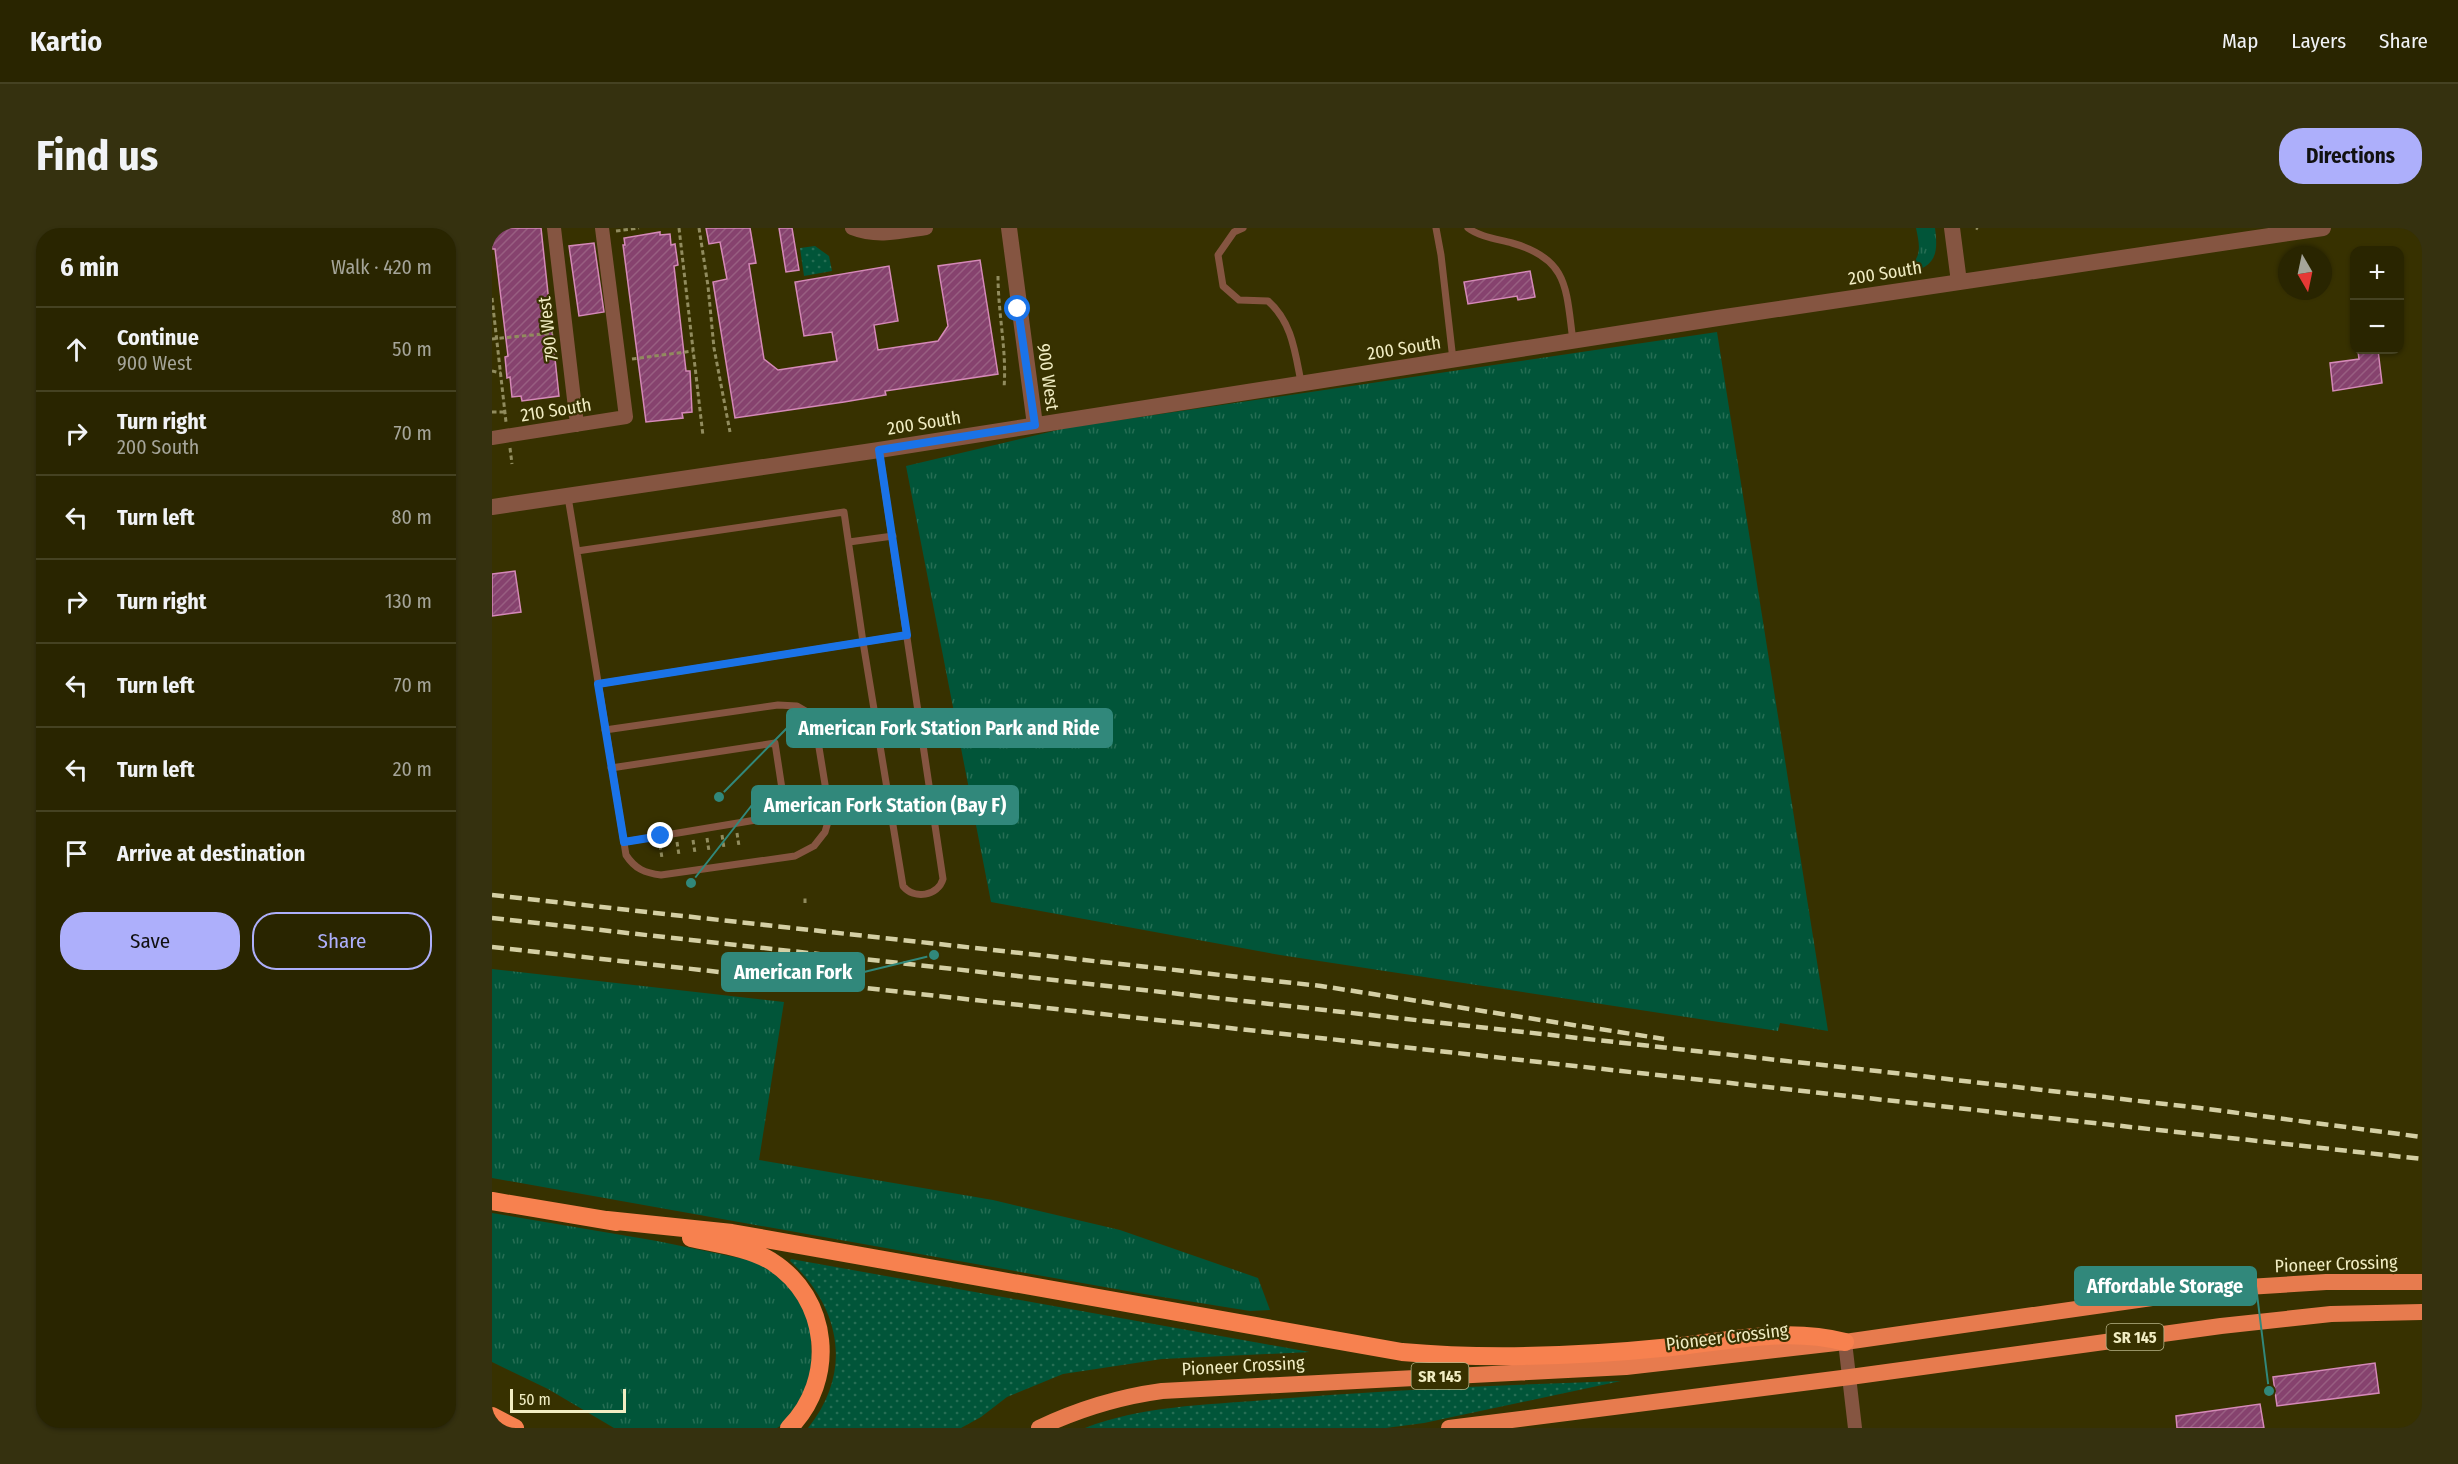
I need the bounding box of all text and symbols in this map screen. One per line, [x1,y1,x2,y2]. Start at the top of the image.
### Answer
text: Kartio [30,25,102,58]
text: Map [2222,28,2258,54]
text: Layers [2291,28,2346,54]
text: Share [2379,28,2428,54]
button: Directions [2279,128,2422,184]
text: Find us [36,131,158,181]
north arrow [2278,246,2332,300]
map controls [2350,246,2404,354]
button: + [2350,246,2404,300]
text: 6 min [60,252,119,283]
text: Walk · 420 m [331,255,432,279]
street label: 200 South [1847,256,1923,290]
street label: 790 West [533,295,563,363]
route start [1004,295,1030,321]
button: − [2350,300,2404,354]
text: Continue [117,324,199,351]
street label: 200 South [1366,331,1442,365]
icon: ahead [60,333,93,366]
text: 50 m [392,337,432,361]
street label: 900 West [1032,342,1064,412]
text: 900 West [117,351,192,375]
street label: 210 South [519,394,593,426]
street label: 200 South [886,406,962,440]
text: Turn right [117,408,206,435]
icon: right [60,417,93,450]
text: 70 m [394,421,432,445]
text: 200 South [117,435,199,459]
icon: left [60,501,93,534]
text: Turn left [117,504,195,531]
text: 80 m [392,505,432,529]
icon: right [60,585,93,618]
text: Turn right [117,588,206,615]
text: 130 m [385,589,432,613]
icon: left [60,669,93,702]
text: Turn left [117,672,195,699]
text: 70 m [394,673,432,697]
callout: American Fork Station Park and Ride [787,709,1112,747]
text: American Fork Station Park and Ride [797,716,1100,740]
icon: left [60,753,93,786]
text: Turn left [117,756,195,783]
text: 20 m [393,757,432,781]
callout: American Fork Station (Bay F) [752,786,1018,824]
text: American Fork Station (Bay F) [763,793,1006,817]
route end [647,822,673,848]
icon: arrive [60,837,93,870]
text: Arrive at destination [117,840,305,867]
button: Save [60,912,240,970]
button: Share [252,912,432,970]
callout: American Fork [722,953,864,991]
text: American Fork [733,960,853,984]
street label: Pioneer Crossing [2274,1251,2398,1277]
callout: Affordable Storage [2075,1267,2256,1305]
text: Affordable Storage [2086,1274,2243,1298]
street label: Pioneer Crossing [1665,1319,1790,1355]
road number: SR 145 [2106,1324,2164,1350]
street label: Pioneer Crossing [1181,1352,1306,1380]
road number: SR 145 [1412,1363,1468,1389]
scale bar [510,1386,626,1414]
text: 50 m [519,1390,551,1409]

